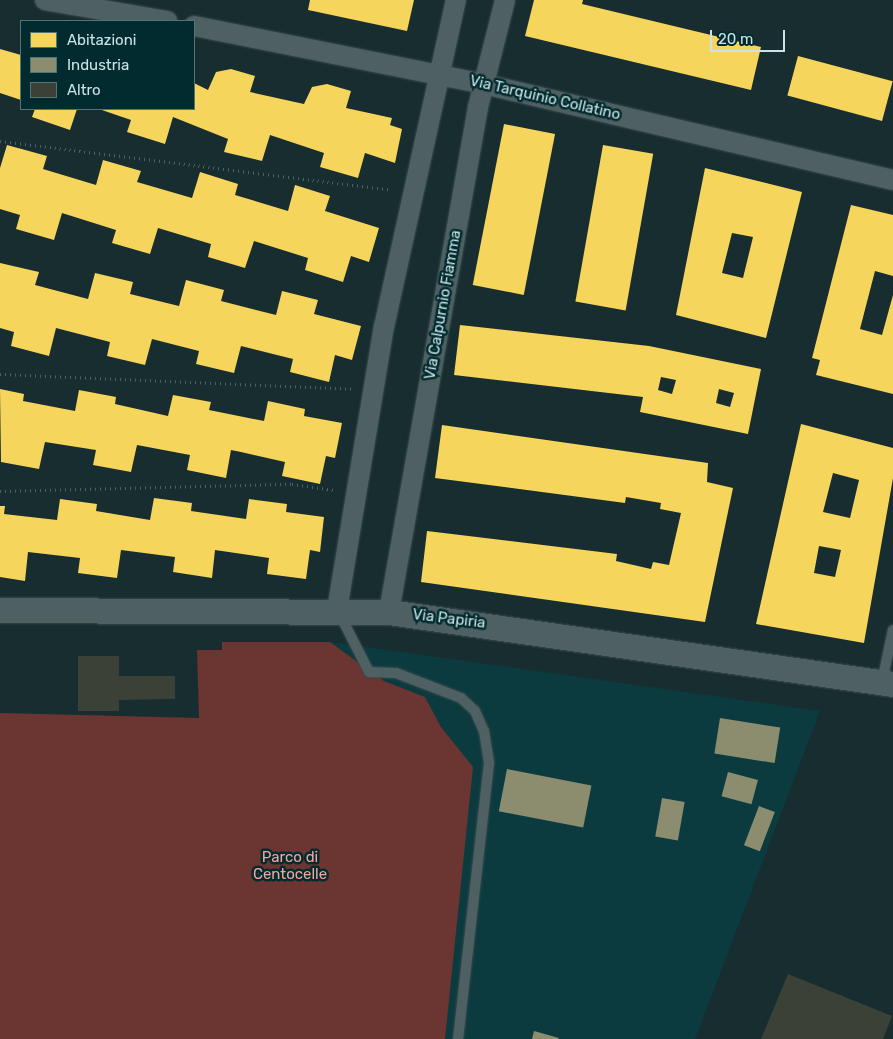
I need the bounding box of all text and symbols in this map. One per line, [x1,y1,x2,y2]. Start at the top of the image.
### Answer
legend [20,20,195,110]
scale bar [713,20,788,52]
text: 20 m [718,30,753,48]
text: Abitazioni [67,31,136,49]
text: Industria [67,56,129,74]
street label: Via Tarquinio Collatino [468,72,622,124]
text: Altro [67,81,101,99]
street label: Via Calpurnio Fiamma [421,229,465,381]
street label: Via Papiria [412,606,486,632]
park label: Parco di Centocelle [253,848,327,883]

